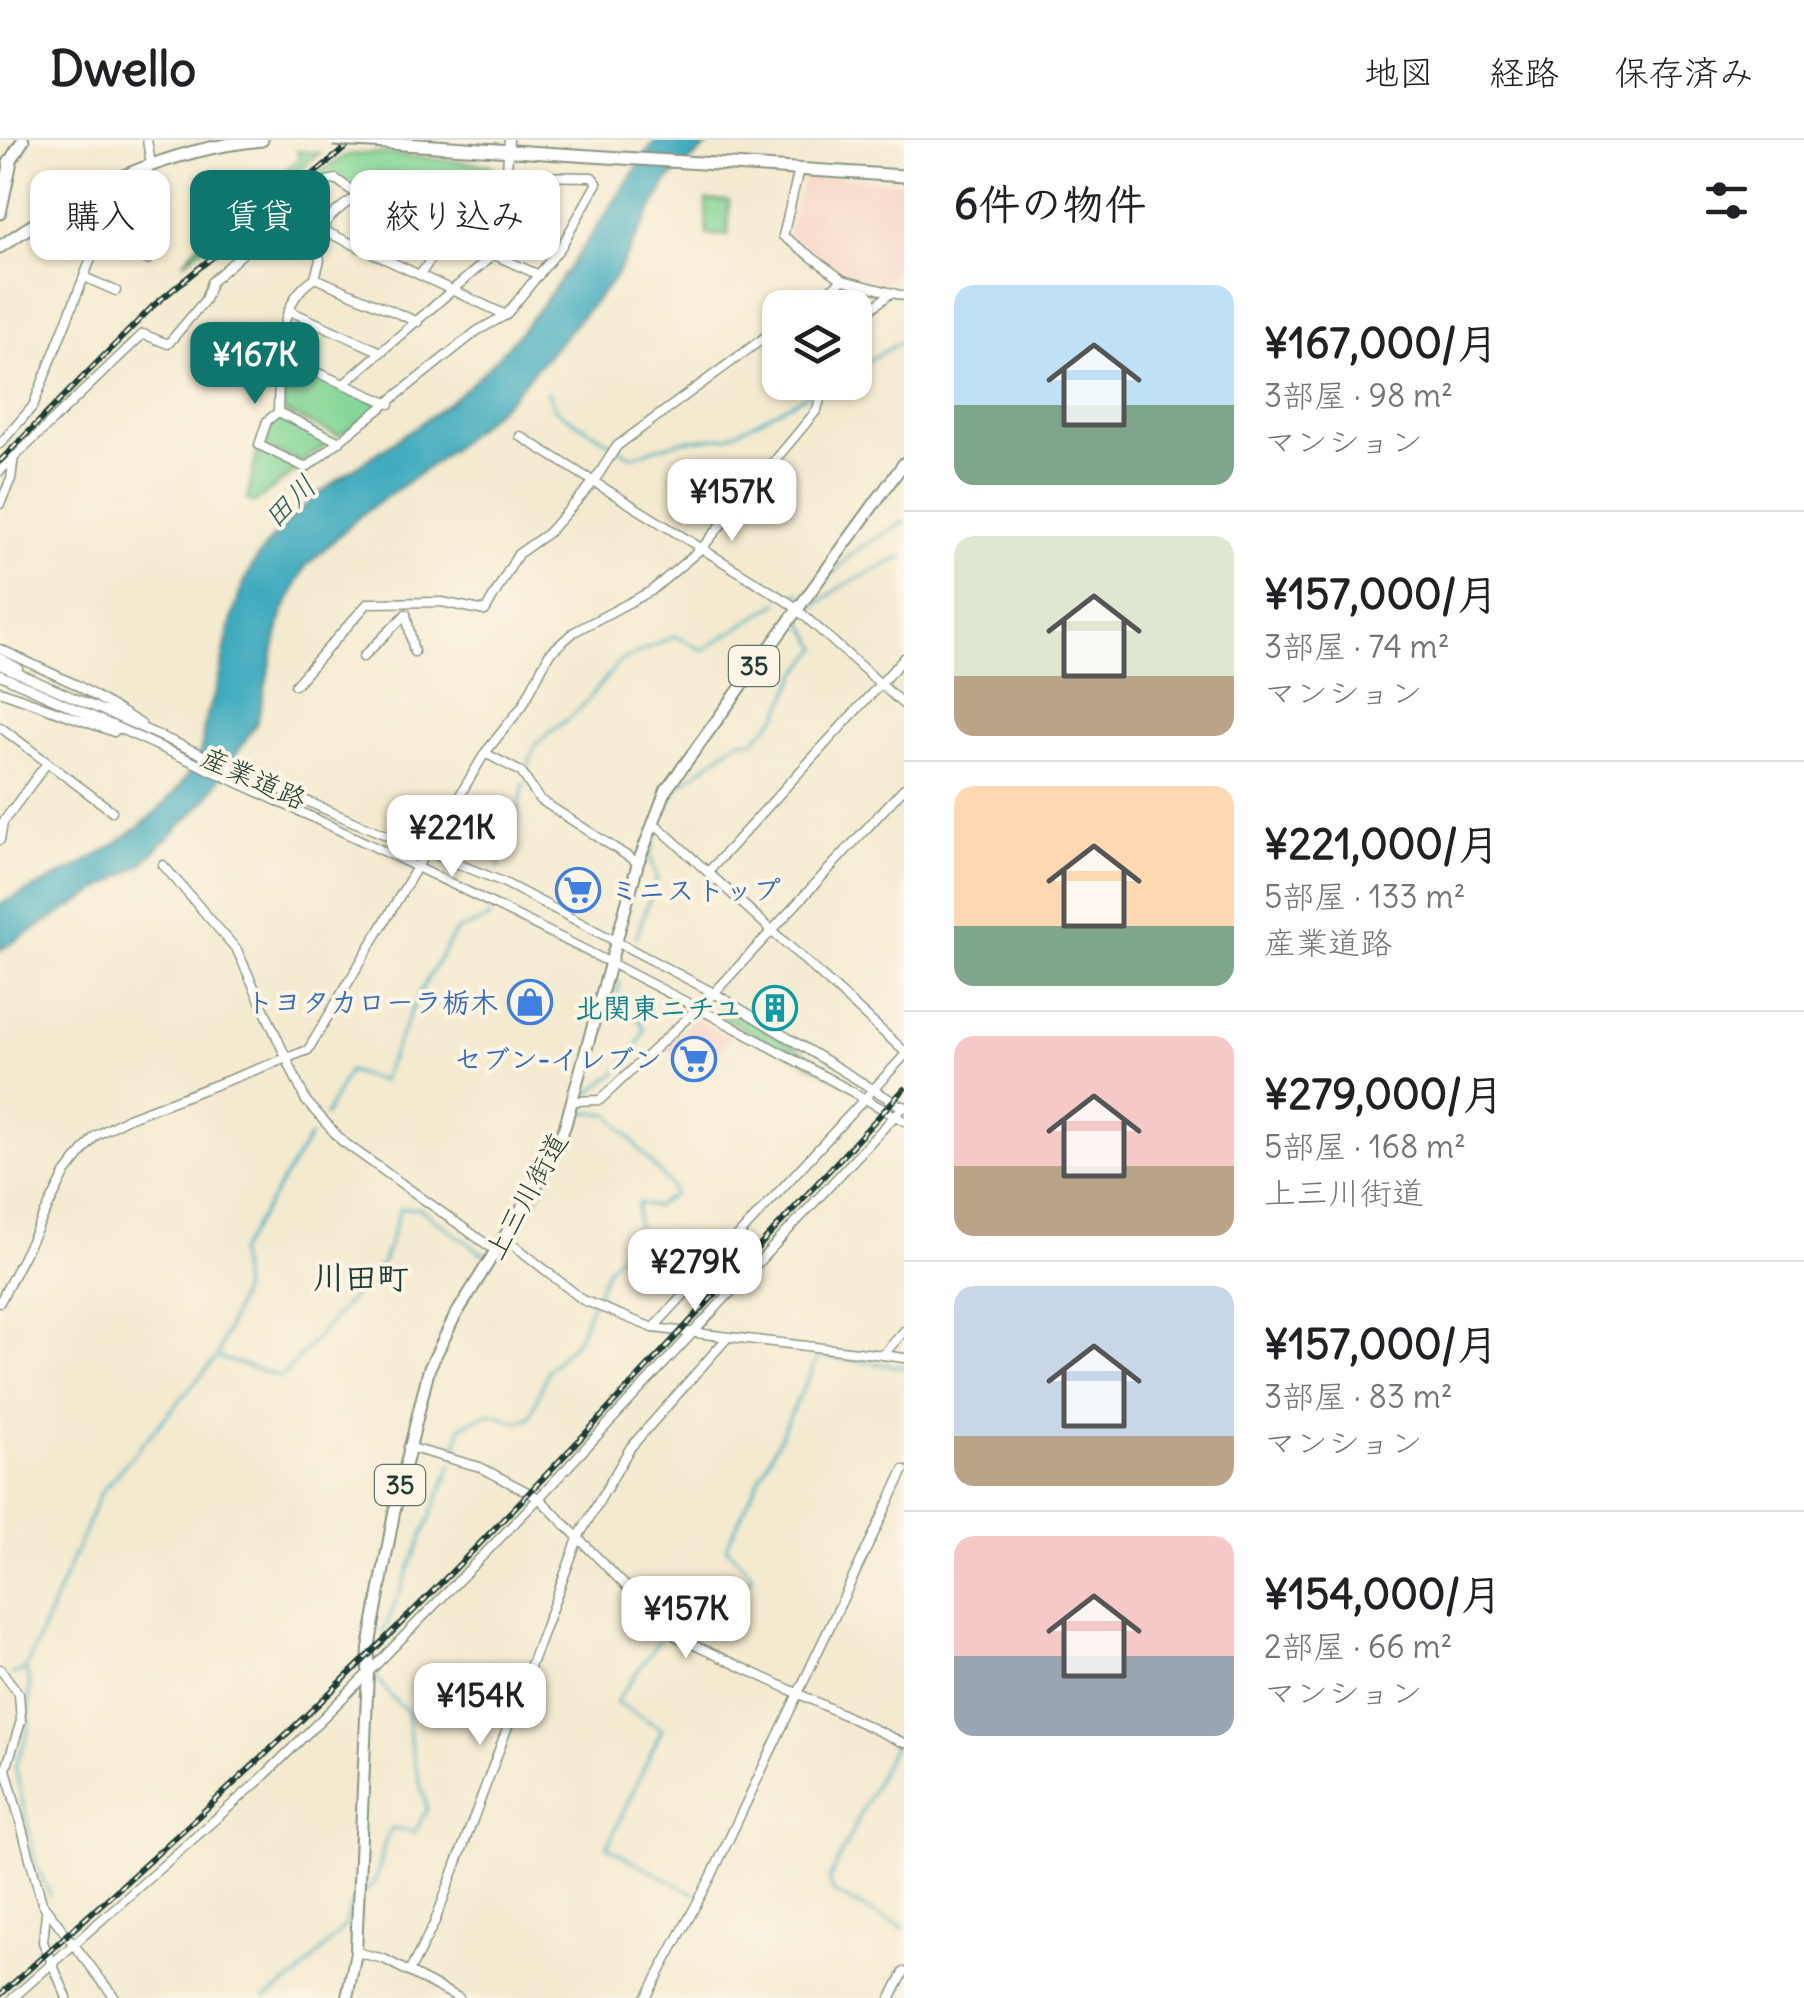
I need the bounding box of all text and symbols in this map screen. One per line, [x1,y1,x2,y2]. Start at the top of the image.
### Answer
text: Dwello [50,39,196,99]
text: 地図 [1364,50,1434,94]
text: 経路 [1489,50,1559,94]
text: 保存済み [1614,50,1754,94]
chip: 購入 [30,170,170,260]
chip: 賃貸 [190,170,330,260]
chip: 絞り込み [350,170,560,260]
icon: filters [1699,173,1754,228]
text: 6件の物件 [954,178,1146,230]
map controls [762,290,872,400]
button: layers [762,290,872,400]
text: ¥167,000/月 [1264,317,1499,369]
pin: ¥167K [185,322,325,407]
icon: home [1034,325,1154,445]
text: ¥167K [212,334,298,375]
text: 3部屋 · 98 m² [1264,375,1453,416]
text: マンション [1264,421,1423,462]
pin: ¥157K [662,459,802,544]
water label: 田川 [255,467,324,536]
text: ¥157K [689,471,775,512]
text: ¥157,000/月 [1264,568,1499,620]
icon: home [1034,576,1154,696]
text: 3部屋 · 74 m² [1264,626,1450,667]
road number: 35 [729,646,779,686]
text: マンション [1264,672,1423,713]
street label: 産業道路 [196,739,312,817]
pin: ¥221K [382,795,522,880]
text: ¥221K [409,807,495,848]
text: ¥221,000/月 [1264,818,1500,870]
icon: home [1034,826,1154,946]
supermarket icon: ミニストップ [555,867,601,913]
place label: ミニストップ [610,872,781,908]
text: 5部屋 · 133 m² [1264,876,1465,917]
text: 産業道路 [1264,922,1392,963]
shop icon: トヨタカローラ栃木 [507,979,553,1025]
place label: トヨタカローラ栃木 [246,984,498,1020]
building icon: 北関東ニチユ [752,985,798,1031]
place label: 北関東ニチユ [575,990,742,1026]
supermarket icon: セブン-イレブン [671,1036,717,1082]
place label: セブン-イレブン [454,1041,662,1077]
text: ¥279,000/月 [1264,1068,1504,1120]
icon: home [1034,1076,1154,1196]
street label: 上三川街道 [476,1126,576,1266]
text: 5部屋 · 168 m² [1264,1126,1466,1167]
text: 上三川街道 [1264,1172,1424,1213]
pin: ¥279K [625,1229,765,1314]
text: ¥279K [650,1241,740,1282]
district label: 川田町 [313,1257,409,1298]
text: ¥157,000/月 [1264,1318,1499,1370]
icon: home [1034,1326,1154,1446]
text: 3部屋 · 83 m² [1264,1376,1453,1417]
text: マンション [1264,1422,1423,1463]
road number: 35 [375,1465,425,1505]
text: ¥154,000/月 [1264,1568,1502,1620]
pin: ¥157K [616,1576,756,1661]
icon: home [1034,1576,1154,1696]
text: ¥157K [643,1588,729,1629]
text: 2部屋 · 66 m² [1264,1626,1452,1667]
pin: ¥154K [410,1663,550,1748]
text: マンション [1264,1672,1423,1713]
text: ¥154K [436,1675,524,1716]

